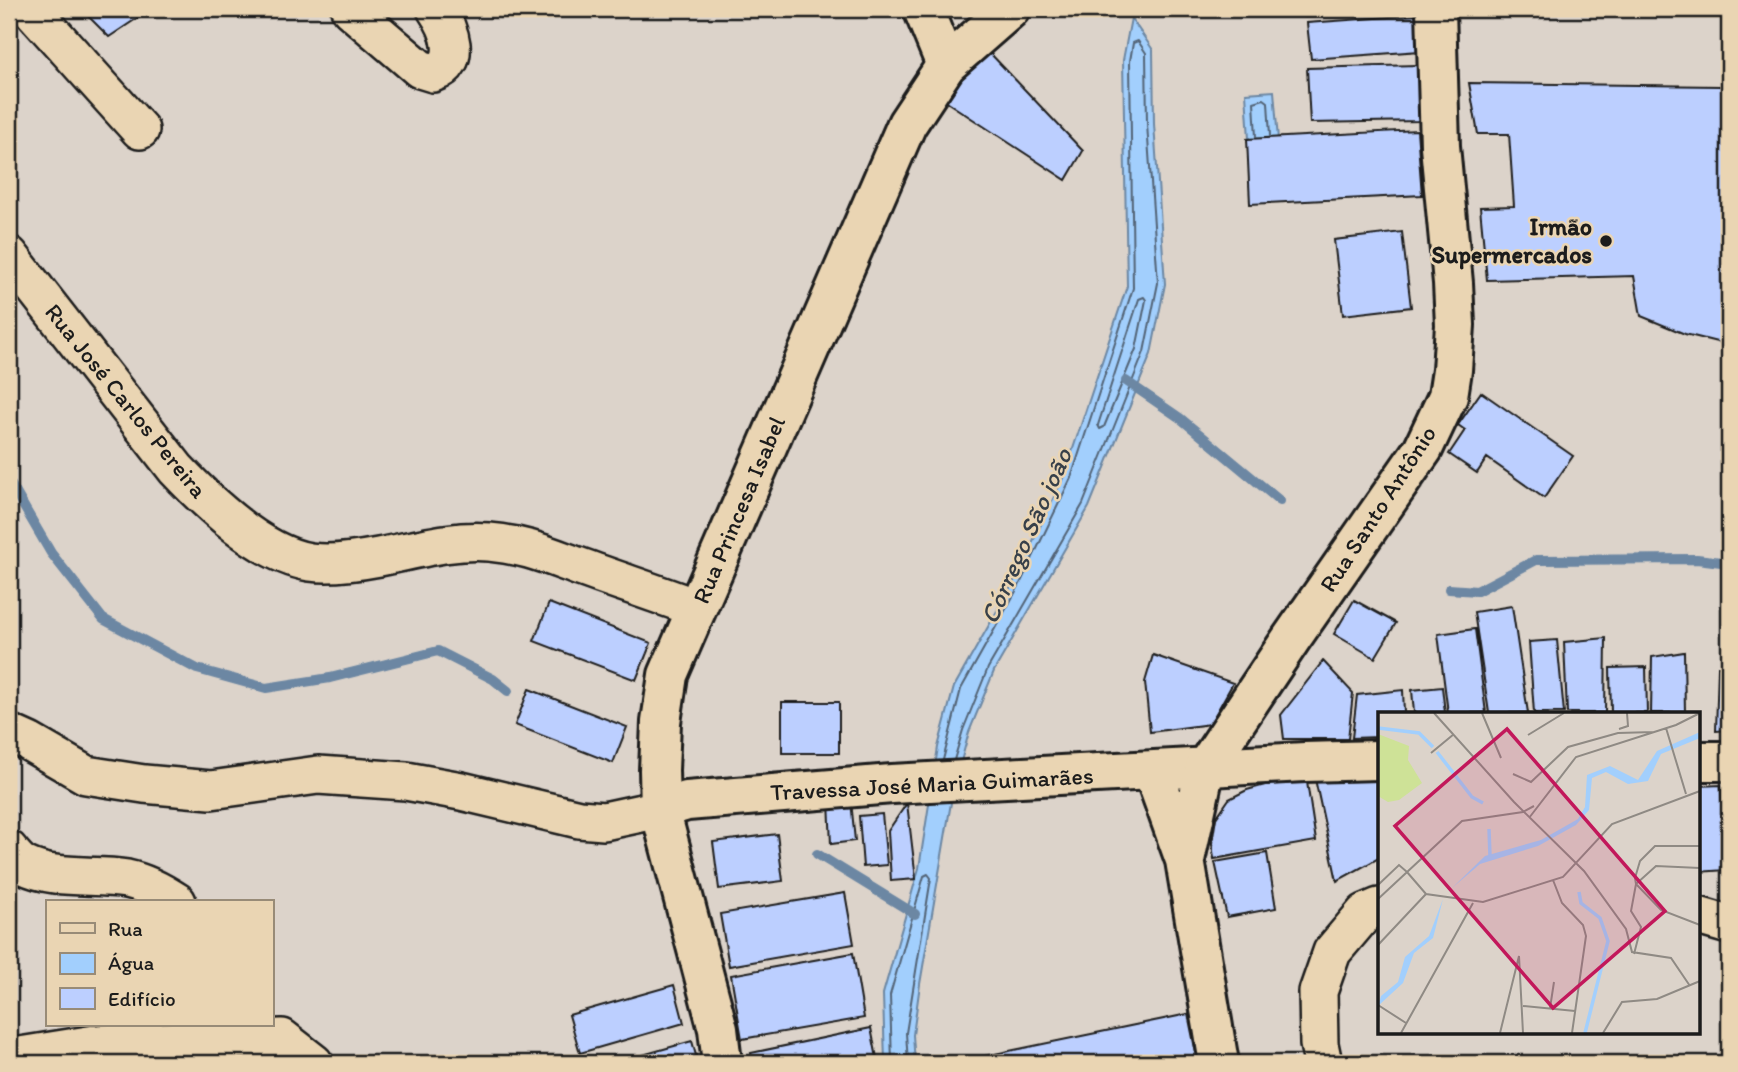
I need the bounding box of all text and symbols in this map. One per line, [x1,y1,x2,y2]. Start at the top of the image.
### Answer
place label: Irmão Supermercados [1431,212,1592,270]
marker: Irmão Supermercados [1598,233,1614,249]
street label: Rua José Carlos Pereira [39,298,214,504]
street label: Rua Princesa Isabel [686,412,791,608]
street label: Rua Santo Antônio [1313,420,1442,597]
water label: Córrego São joão [973,443,1079,629]
inset map [1378,712,1700,1034]
street label: Travessa José Maria Guimarães [770,761,1094,806]
legend [46,900,273,1026]
text: Rua [108,916,143,941]
text: Água [108,950,154,975]
text: Edifício [108,986,176,1011]

